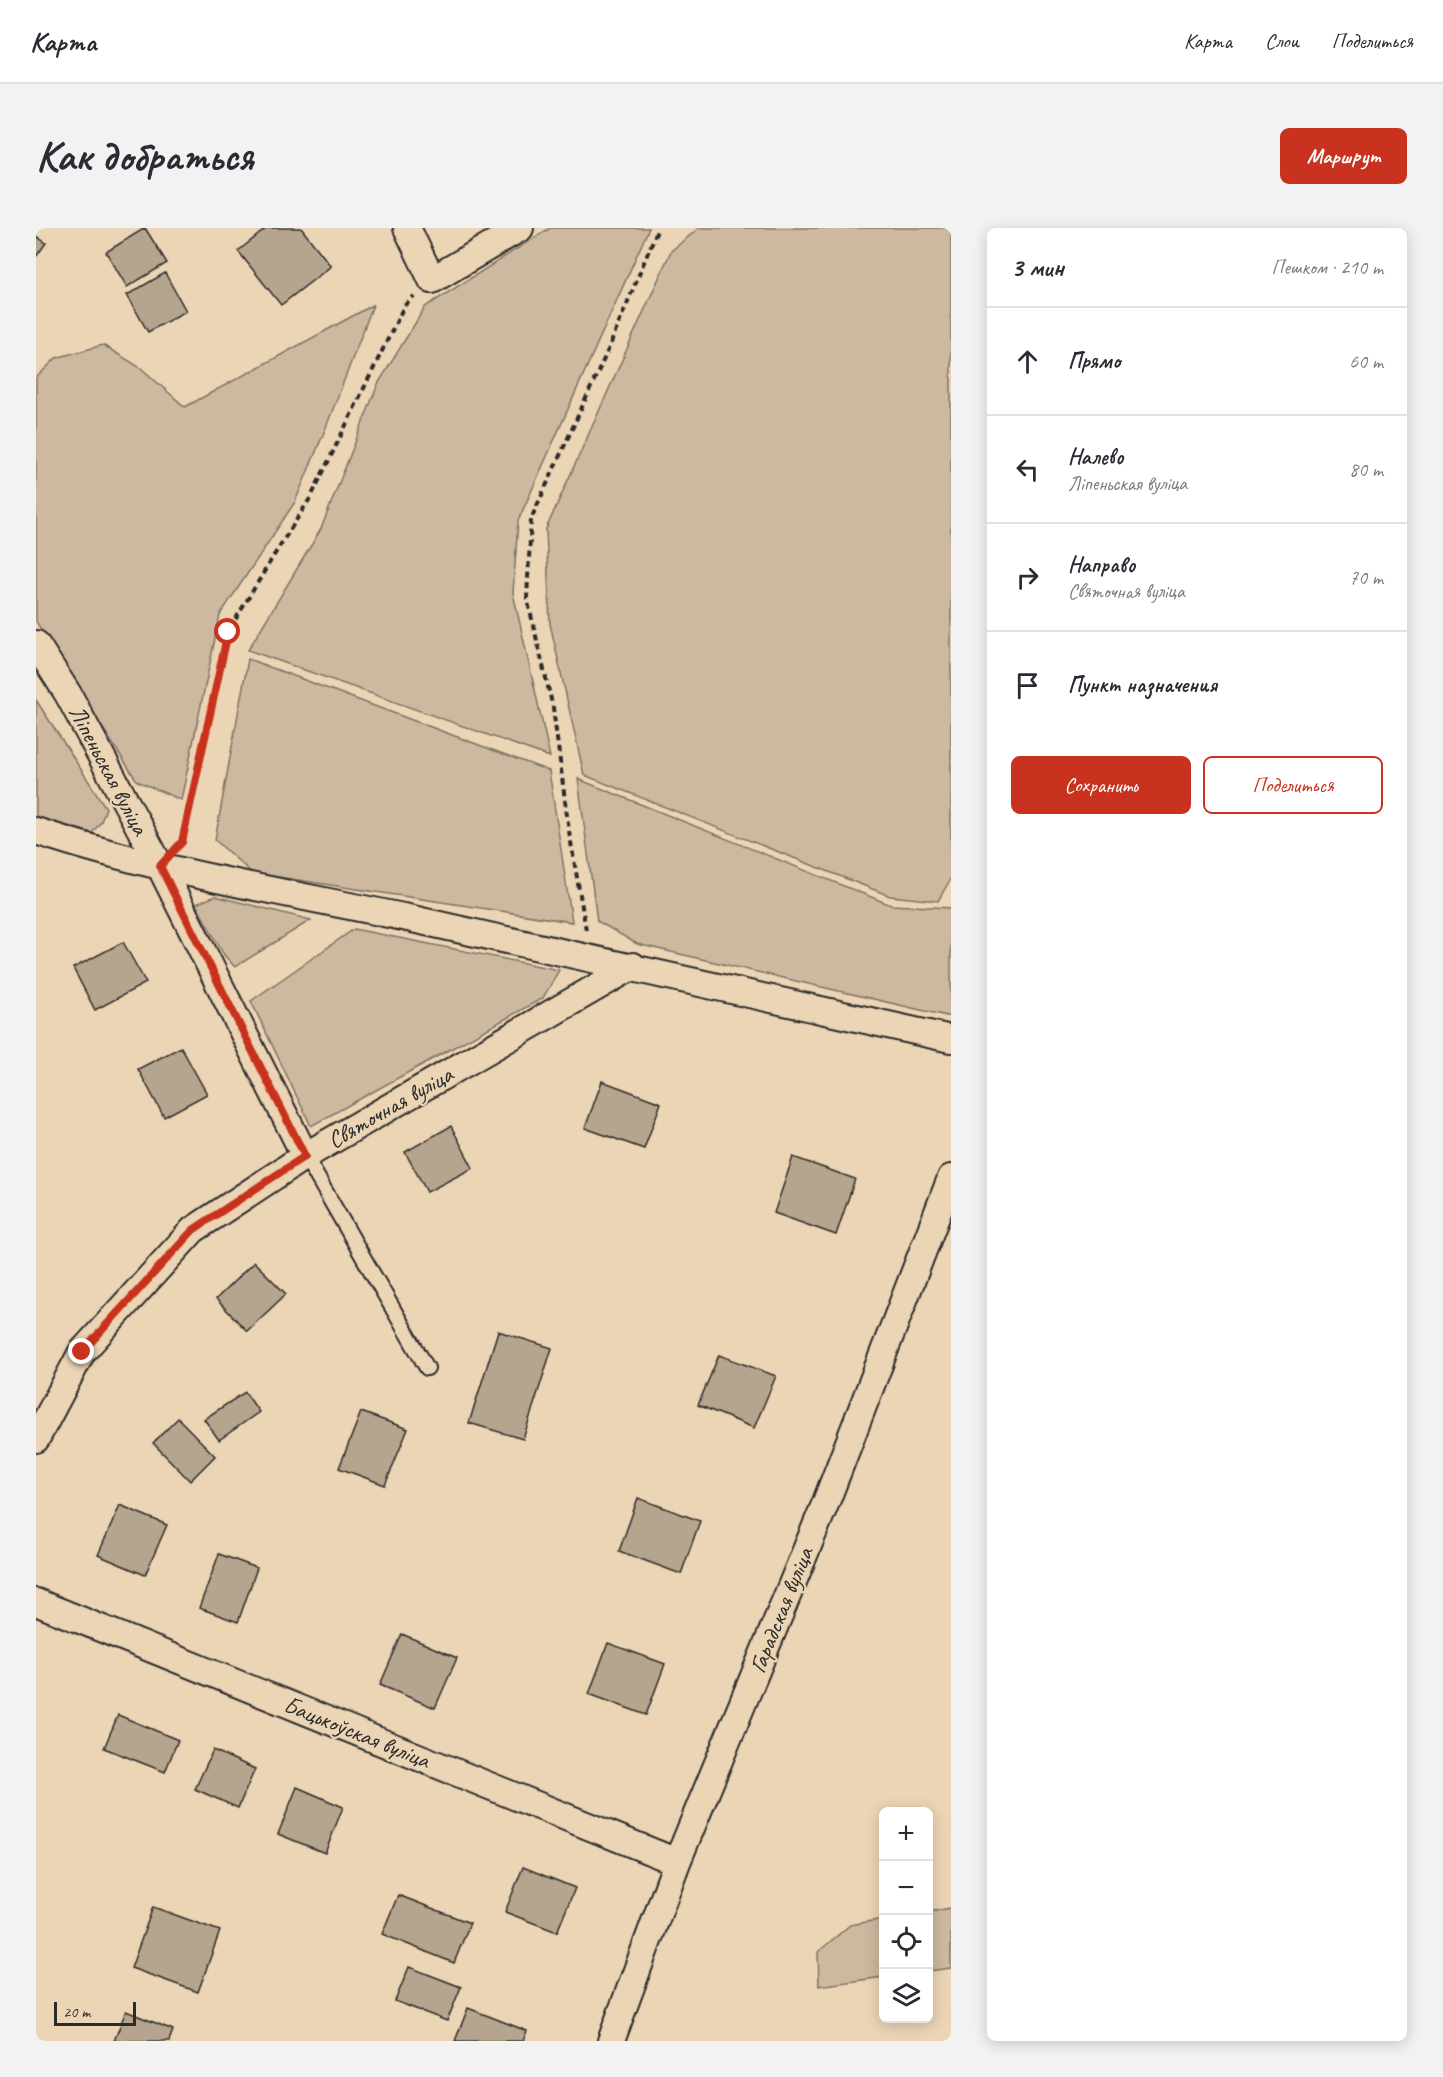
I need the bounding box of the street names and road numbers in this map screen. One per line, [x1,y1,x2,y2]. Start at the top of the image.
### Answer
street label: Ліпеньская вуліца [62,700,156,841]
street label: Святочная вуліца [322,1058,459,1155]
street label: Гарадская вуліца [742,1542,820,1677]
street label: Бацькоўская вуліца [280,1689,436,1775]

